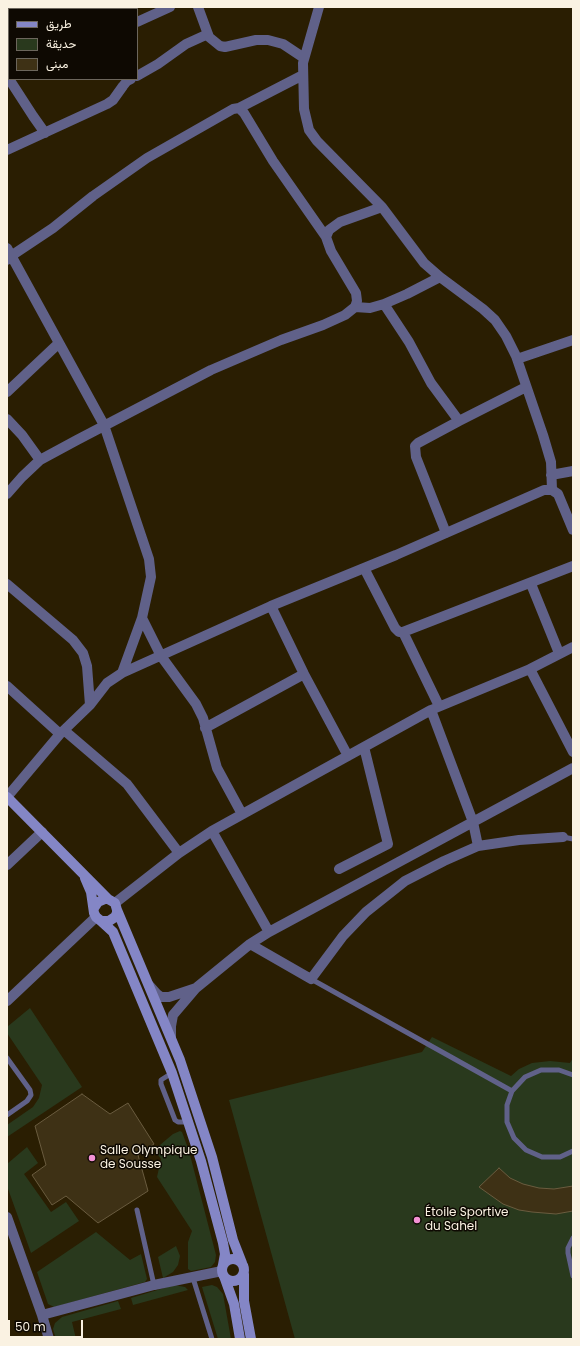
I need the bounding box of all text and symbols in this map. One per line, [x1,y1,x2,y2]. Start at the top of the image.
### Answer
legend [8,8,138,80]
text: طريق [46,15,71,32]
text: حديقة [46,35,76,52]
text: مبنى [46,55,68,72]
place label: Salle Olympique de Sousse [100,1144,197,1172]
marker: Salle Olympique de Sousse [87,1153,97,1163]
place label: Étoile Sportive du Sahel [425,1206,509,1234]
marker: Étoile Sportive du Sahel [412,1215,422,1225]
scale bar [10,1312,85,1338]
text: 50 m [15,1318,46,1335]

